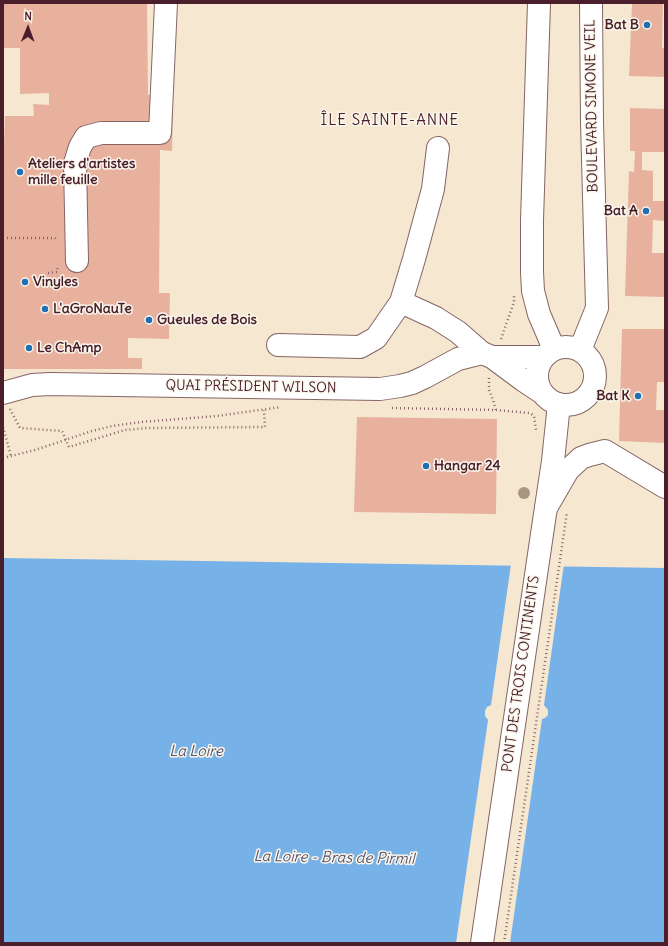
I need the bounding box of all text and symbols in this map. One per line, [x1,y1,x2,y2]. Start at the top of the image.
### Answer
north arrow [8,8,48,48]
text: N [24,9,32,23]
place label: Bat B [605,17,639,33]
street label: BOULEVARD SIMONE VEIL [582,19,602,193]
marker: Bat B [642,20,652,30]
district label: ÎLE SAINTE-ANNE [321,112,459,130]
place label: Ateliers d'artistes mille feuille [28,156,135,188]
marker: Ateliers d'artistes mille feuille [15,167,25,177]
place label: Bat A [604,203,638,219]
marker: Bat A [641,206,651,216]
place label: Vinyles [33,274,78,290]
marker: Vinyles [20,277,30,287]
place label: L'aGroNauTe [53,301,132,317]
marker: L'aGroNauTe [40,304,50,314]
place label: Gueules de Bois [157,312,257,328]
marker: Gueules de Bois [144,315,154,325]
place label: Le ChAmp [37,340,102,356]
marker: Le ChAmp [24,343,34,353]
street label: QUAI PRÉSIDENT WILSON [165,377,337,397]
place label: Bat K [596,388,630,404]
marker: Bat K [633,391,643,401]
place label: Hangar 24 [434,458,501,474]
marker: Hangar 24 [421,461,431,471]
street label: PONT DES TROIS CONTINENTS [499,575,543,773]
water label: La Loire [169,743,223,761]
water label: La Loire - Bras de Pirmil [253,848,415,868]

